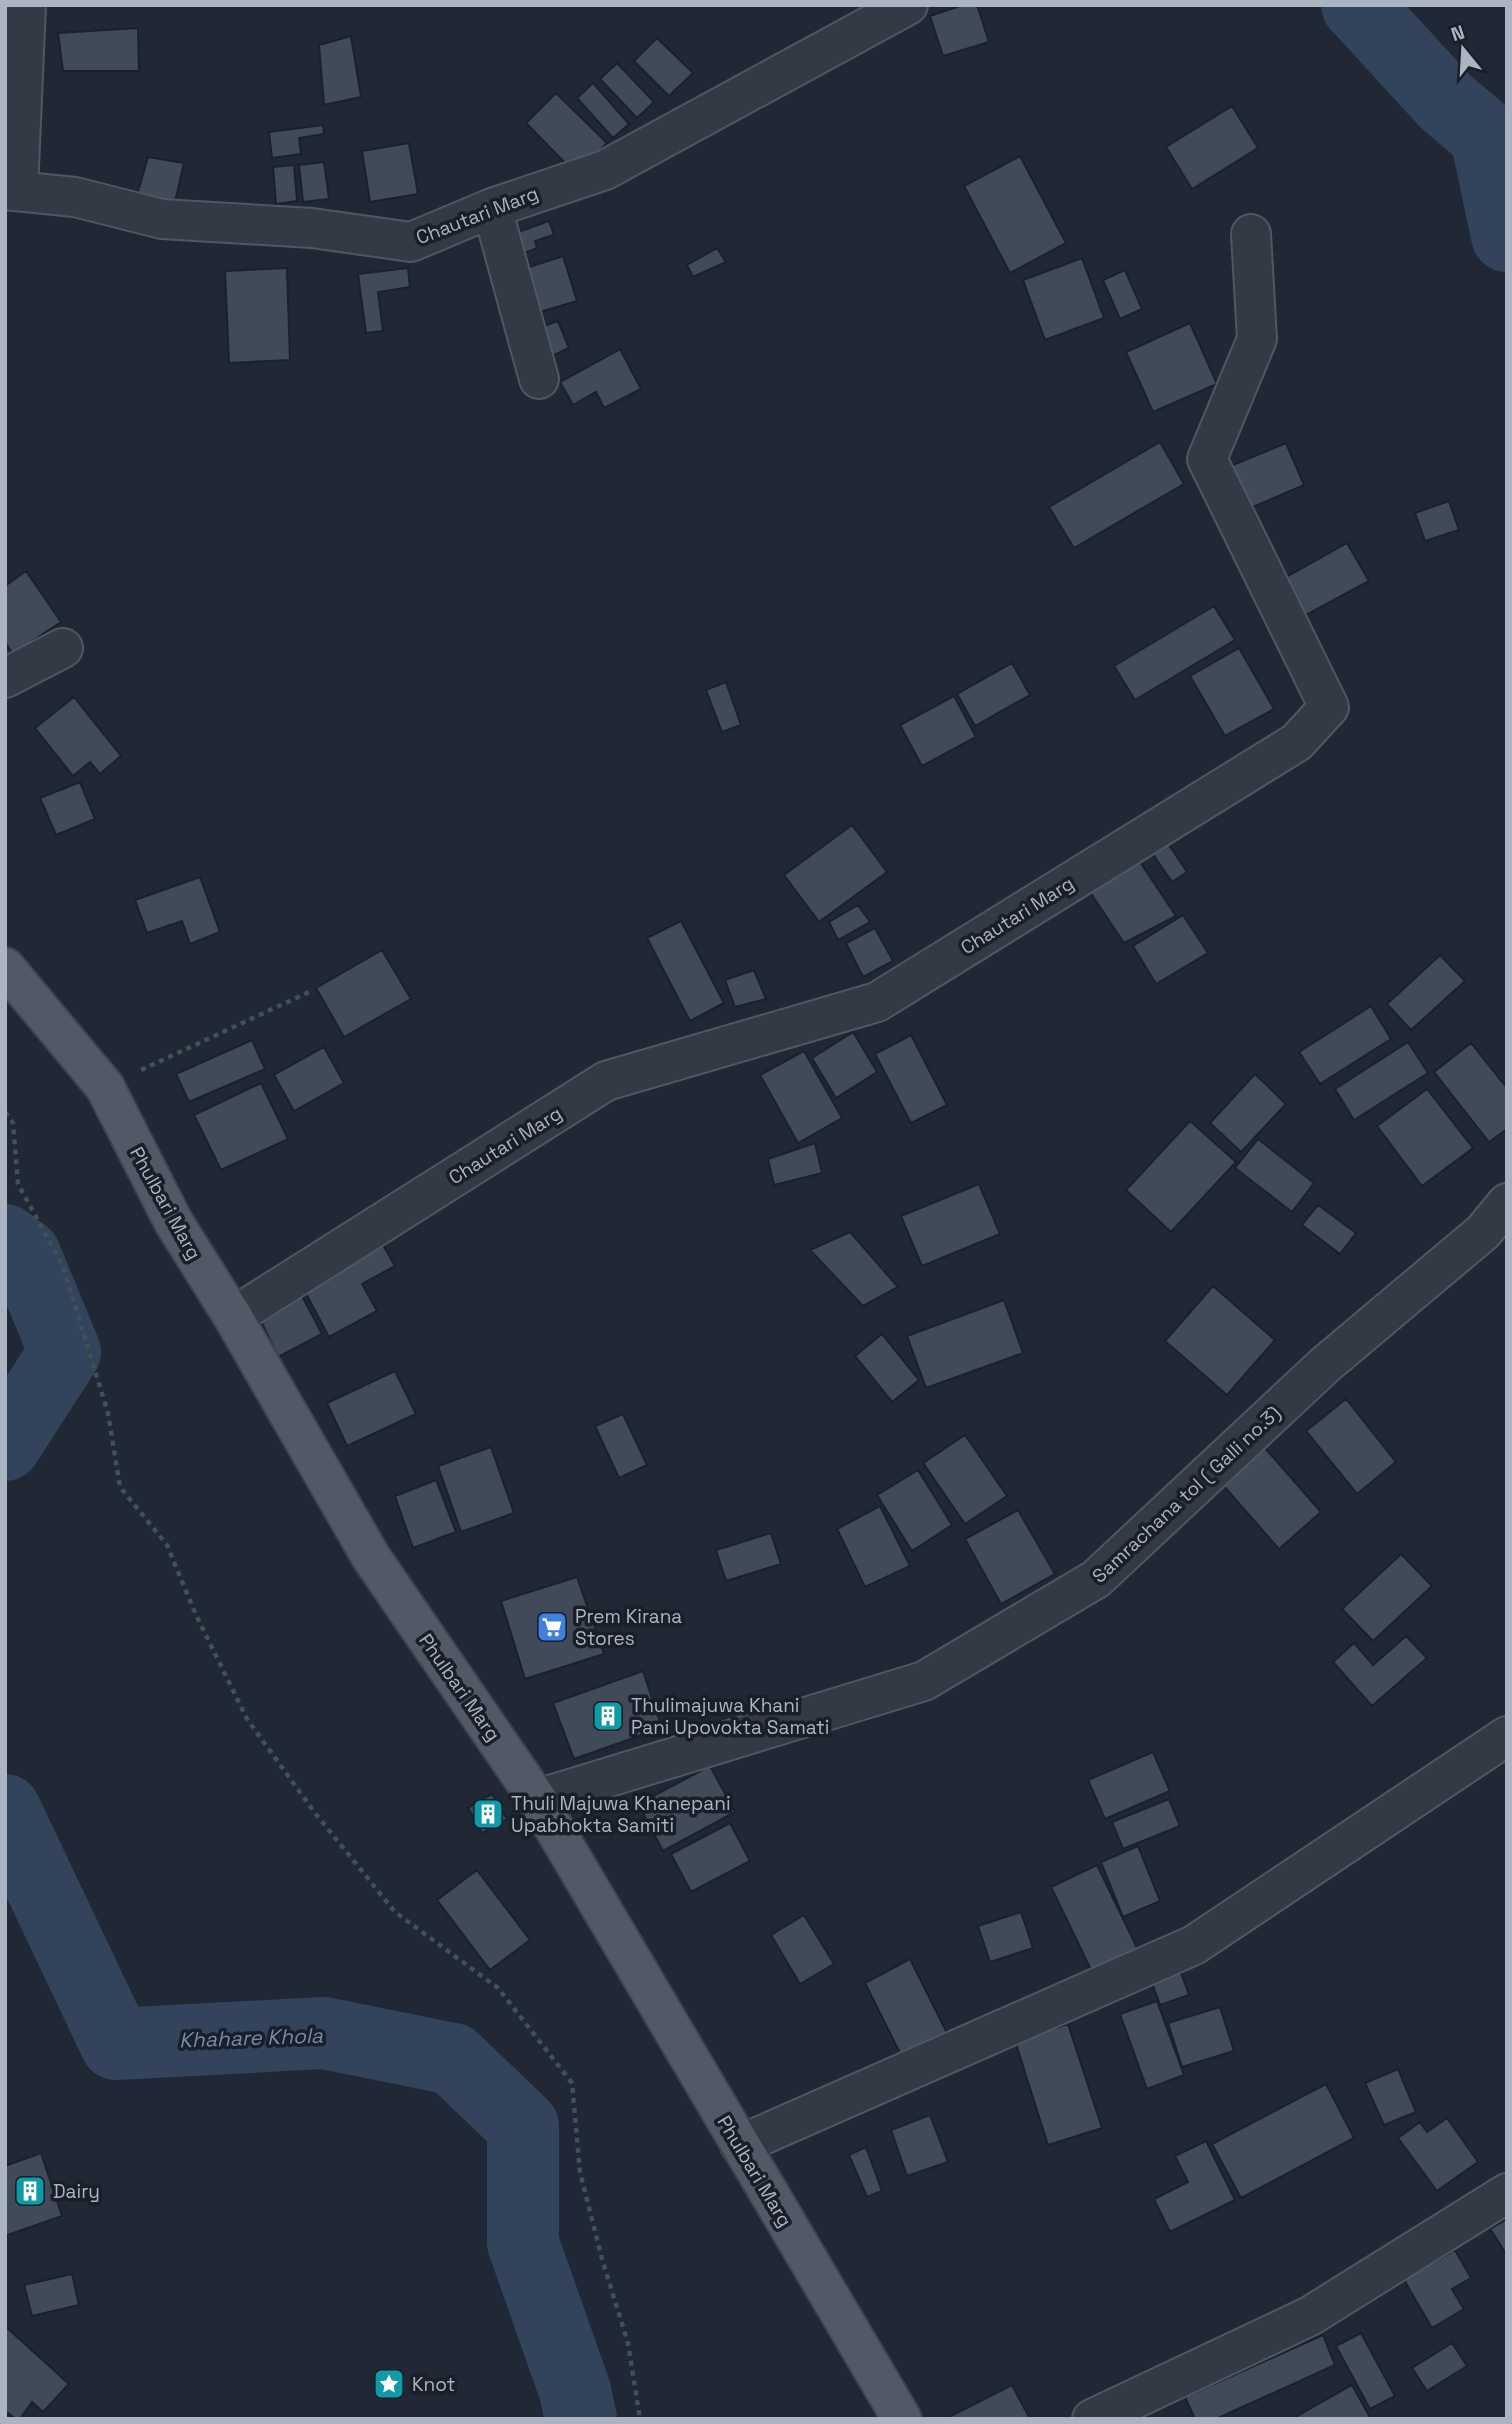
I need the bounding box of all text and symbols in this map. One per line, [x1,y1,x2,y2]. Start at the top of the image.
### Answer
north arrow [1428,14,1498,84]
text: N [1448,19,1468,47]
street label: Chautari Marg [413,181,542,250]
street label: Chautari Marg [956,871,1079,960]
street label: Chautari Marg [444,1101,567,1190]
street label: Phulbari Marg [124,1142,207,1264]
street label: Samrachana tol ( Galli no.3) [1087,1400,1286,1588]
place label: Prem Kirana Stores [575,1604,682,1651]
supermarket icon: Prem Kirana Stores [535,1610,569,1644]
street label: Phulbari Marg [413,1629,506,1746]
place label: Thulimajuwa Khani Pani Upovokta Samati [631,1693,829,1740]
building icon: Thulimajuwa Khani Pani Upovokta Samati [591,1699,625,1733]
place label: Thuli Majuwa Khanepani Upabhokta Samiti [511,1791,731,1838]
building icon: Thuli Majuwa Khanepani Upabhokta Samiti [471,1797,505,1831]
water label: Khahare Khola [179,2021,324,2054]
street label: Phulbari Marg [712,2111,798,2231]
building icon: Dairy [13,2174,47,2208]
place label: Dairy [53,2179,100,2204]
place icon: Knot [372,2367,406,2401]
place label: Knot [412,2372,455,2397]

